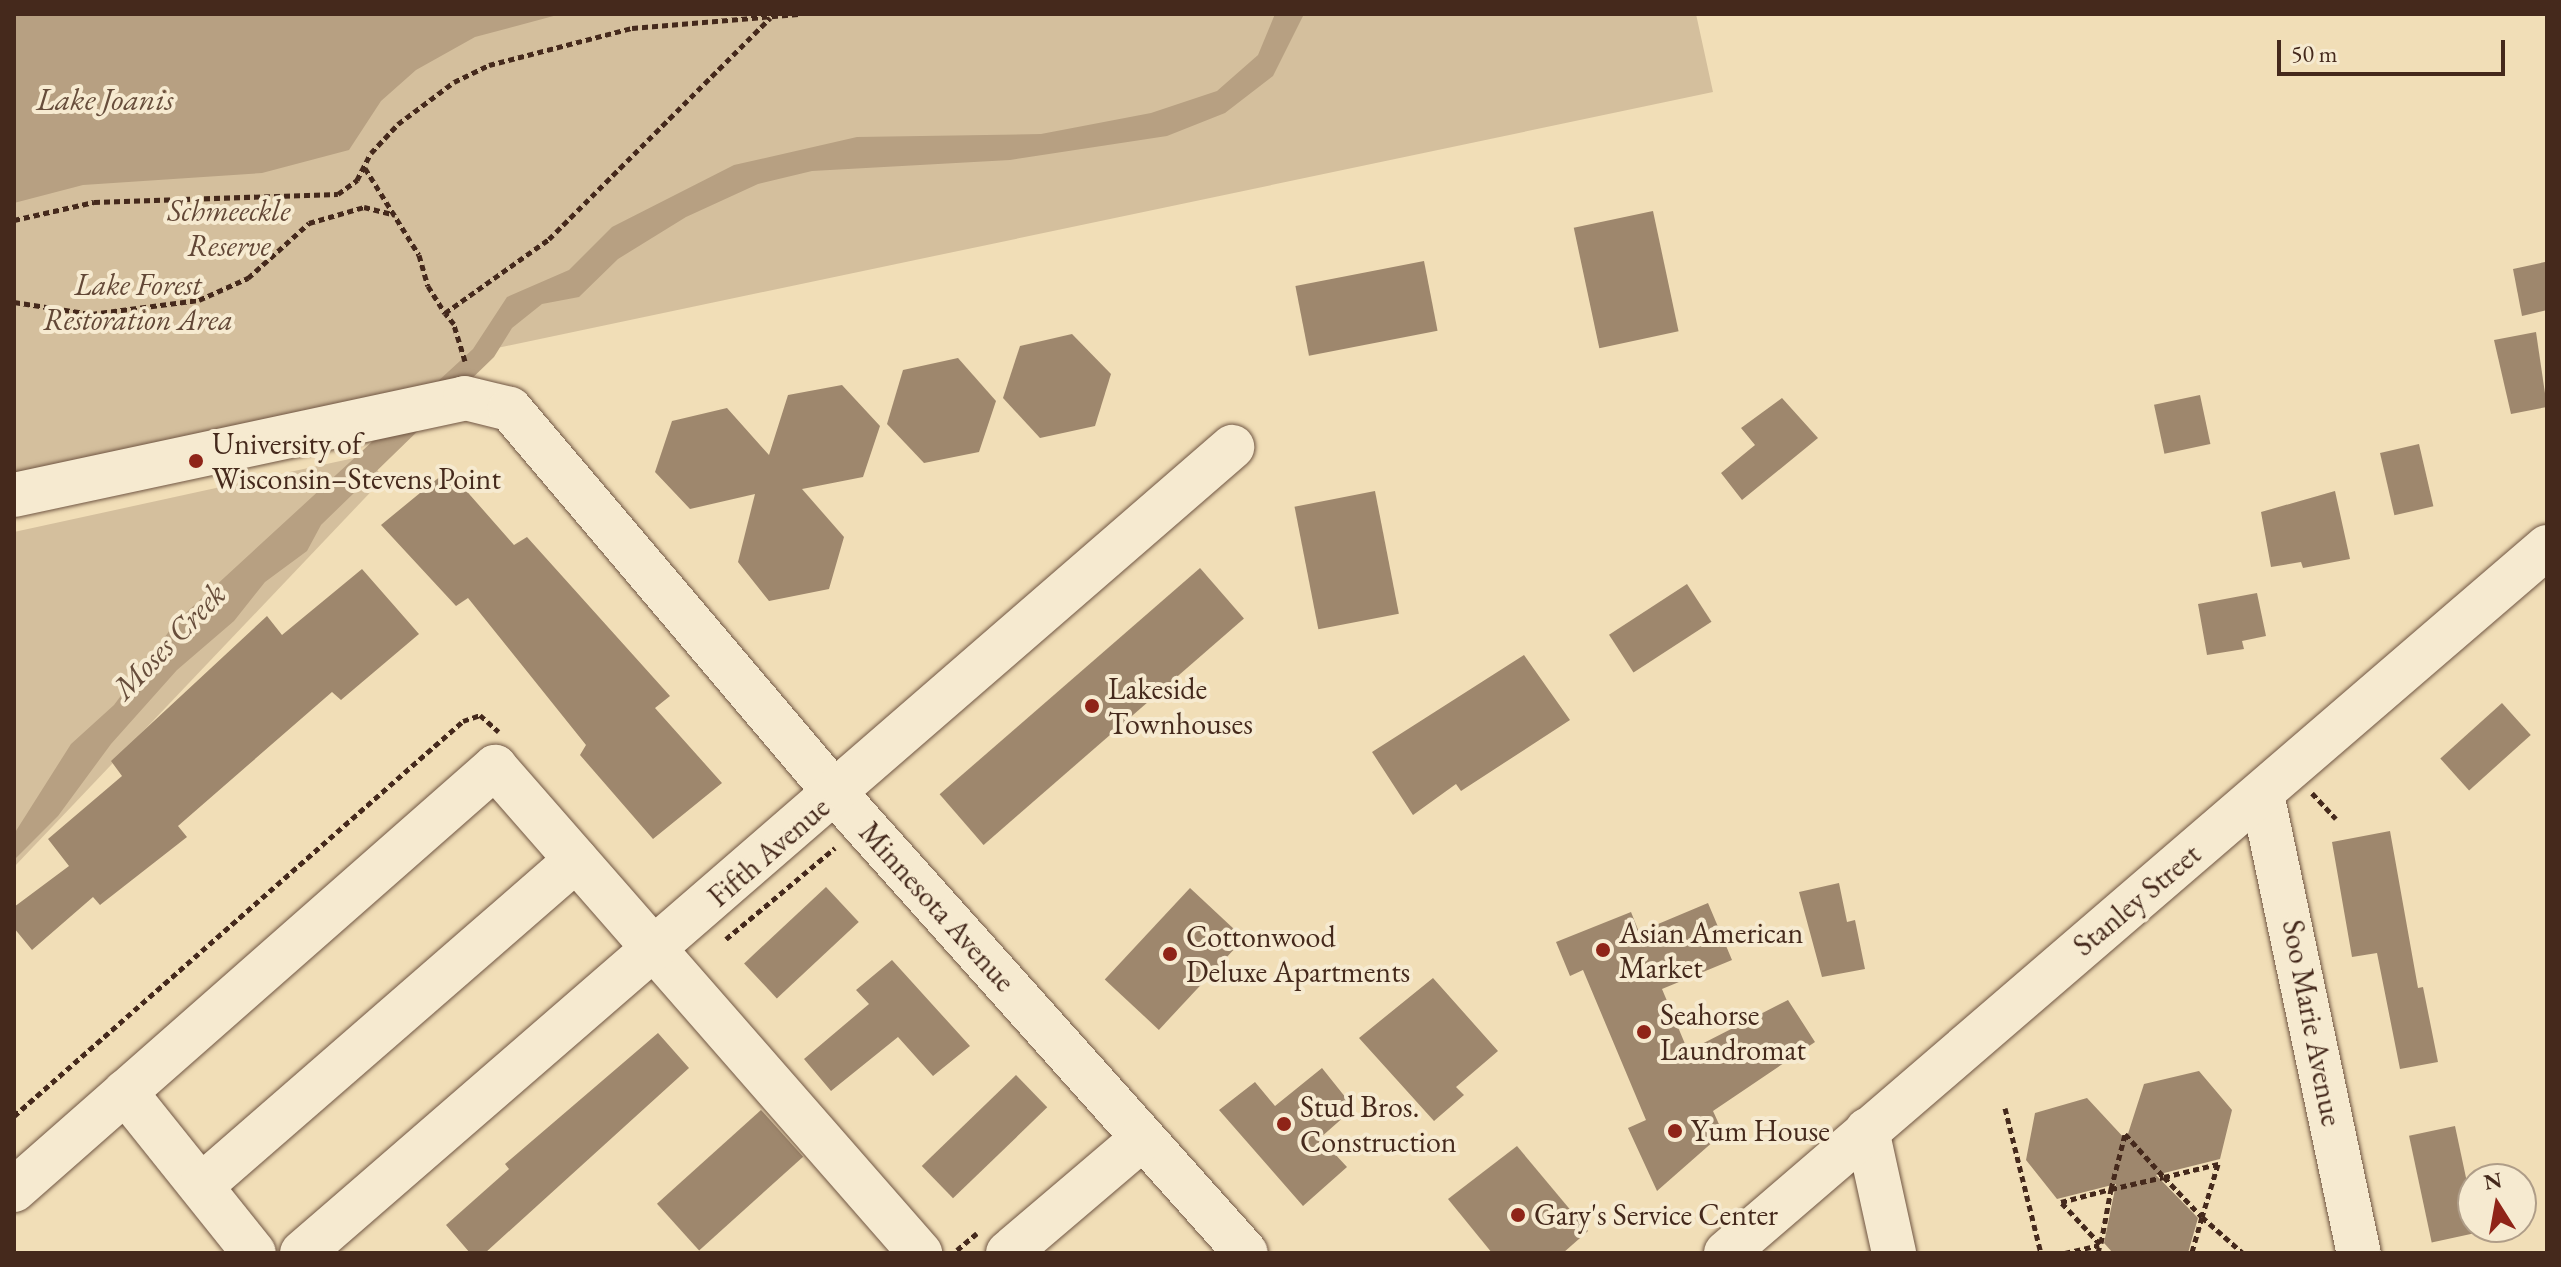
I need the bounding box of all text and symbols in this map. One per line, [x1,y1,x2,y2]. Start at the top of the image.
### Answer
scale bar [2281,24,2509,74]
text: 50 m [2291,38,2338,69]
water label: Lake Joanis [36,80,174,118]
park label: Schmeeckle Reserve [168,193,290,264]
park label: Lake Forest Restoration Area [43,267,233,338]
place label: University of Wisconsin–Stevens Point [212,426,501,496]
marker: University of Wisconsin–Stevens Point [187,452,205,470]
water label: Moses Creek [104,575,234,707]
place label: Lakeside Townhouses [1108,671,1253,742]
marker: Lakeside Townhouses [1083,697,1101,715]
street label: Fifth Avenue [701,789,837,915]
street label: Minnesota Avenue [851,815,1023,999]
street label: Stanley Street [2066,836,2208,964]
place label: Asian American Market [1619,915,1803,986]
street label: Soo Marie Avenue [2274,917,2350,1129]
place label: Cottonwood Deluxe Apartments [1186,919,1410,990]
marker: Asian American Market [1594,941,1612,959]
marker: Cottonwood Deluxe Apartments [1161,945,1179,963]
place label: Seahorse Laundromat [1660,997,1806,1068]
marker: Seahorse Laundromat [1635,1023,1653,1041]
place label: Stud Bros. Construction [1300,1089,1457,1160]
place label: Yum House [1691,1113,1830,1149]
marker: Stud Bros. Construction [1275,1115,1293,1133]
marker: Yum House [1666,1122,1684,1140]
north arrow [2457,1163,2537,1243]
text: N [2481,1165,2504,1197]
place label: Gary's Service Center [1534,1197,1778,1233]
marker: Gary's Service Center [1509,1206,1527,1224]

